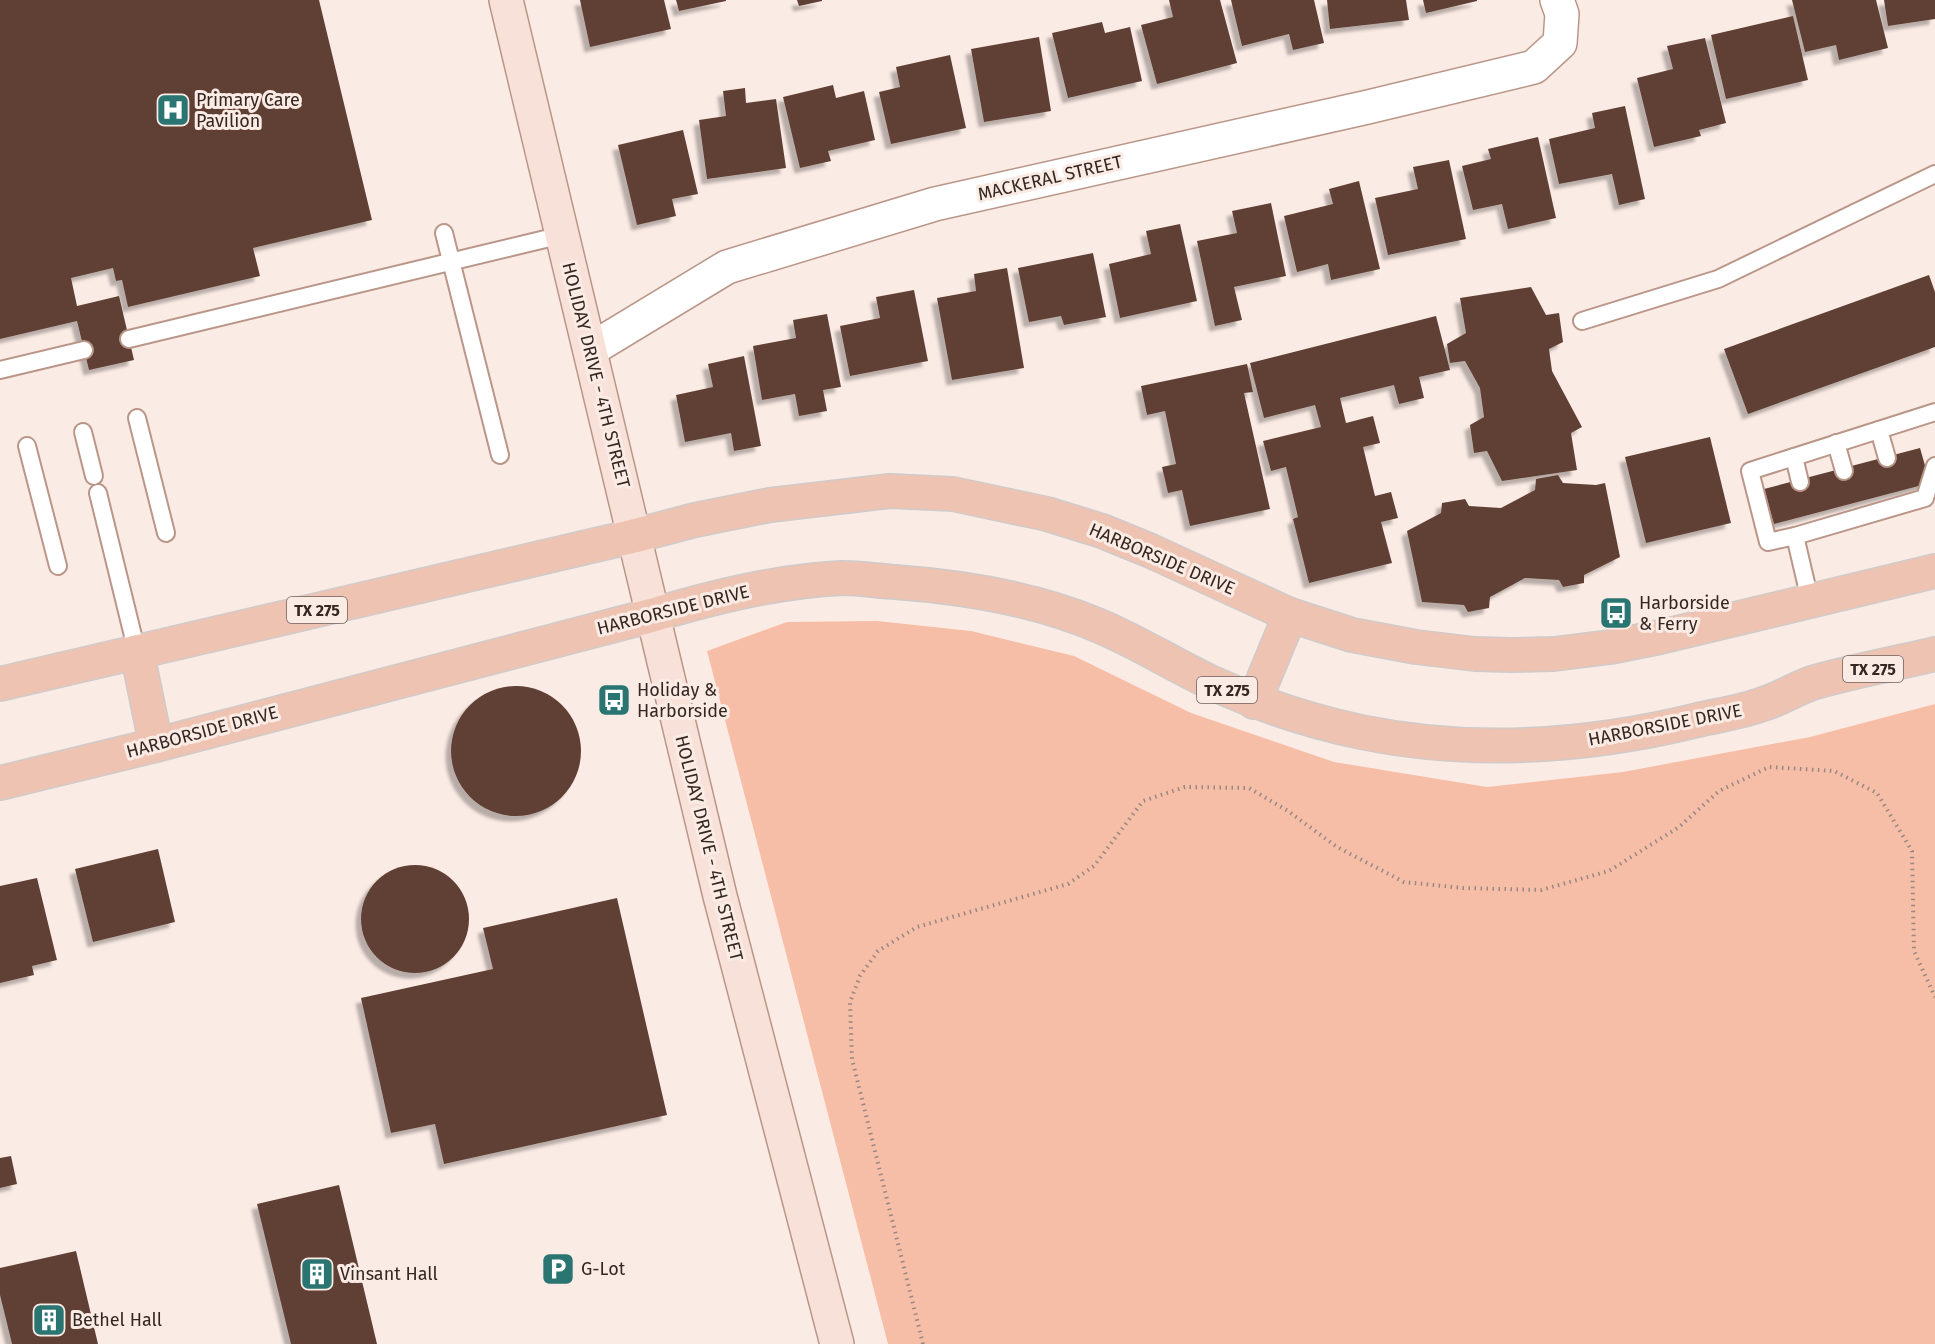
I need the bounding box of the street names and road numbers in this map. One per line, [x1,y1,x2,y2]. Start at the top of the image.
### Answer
street label: MACKERAL STREET [976,151,1125,205]
street label: HOLIDAY DRIVE - 4TH STREET [557,260,635,491]
street label: HARBORSIDE DRIVE [1086,518,1238,600]
street label: HARBORSIDE DRIVE [595,580,751,640]
road number: TX 275 [287,597,347,623]
road number: TX 275 [1843,656,1903,682]
road number: TX 275 [1197,677,1257,703]
street label: HARBORSIDE DRIVE [1586,699,1744,751]
street label: HARBORSIDE DRIVE [124,701,280,763]
street label: HOLIDAY DRIVE - 4TH STREET [670,733,748,964]

